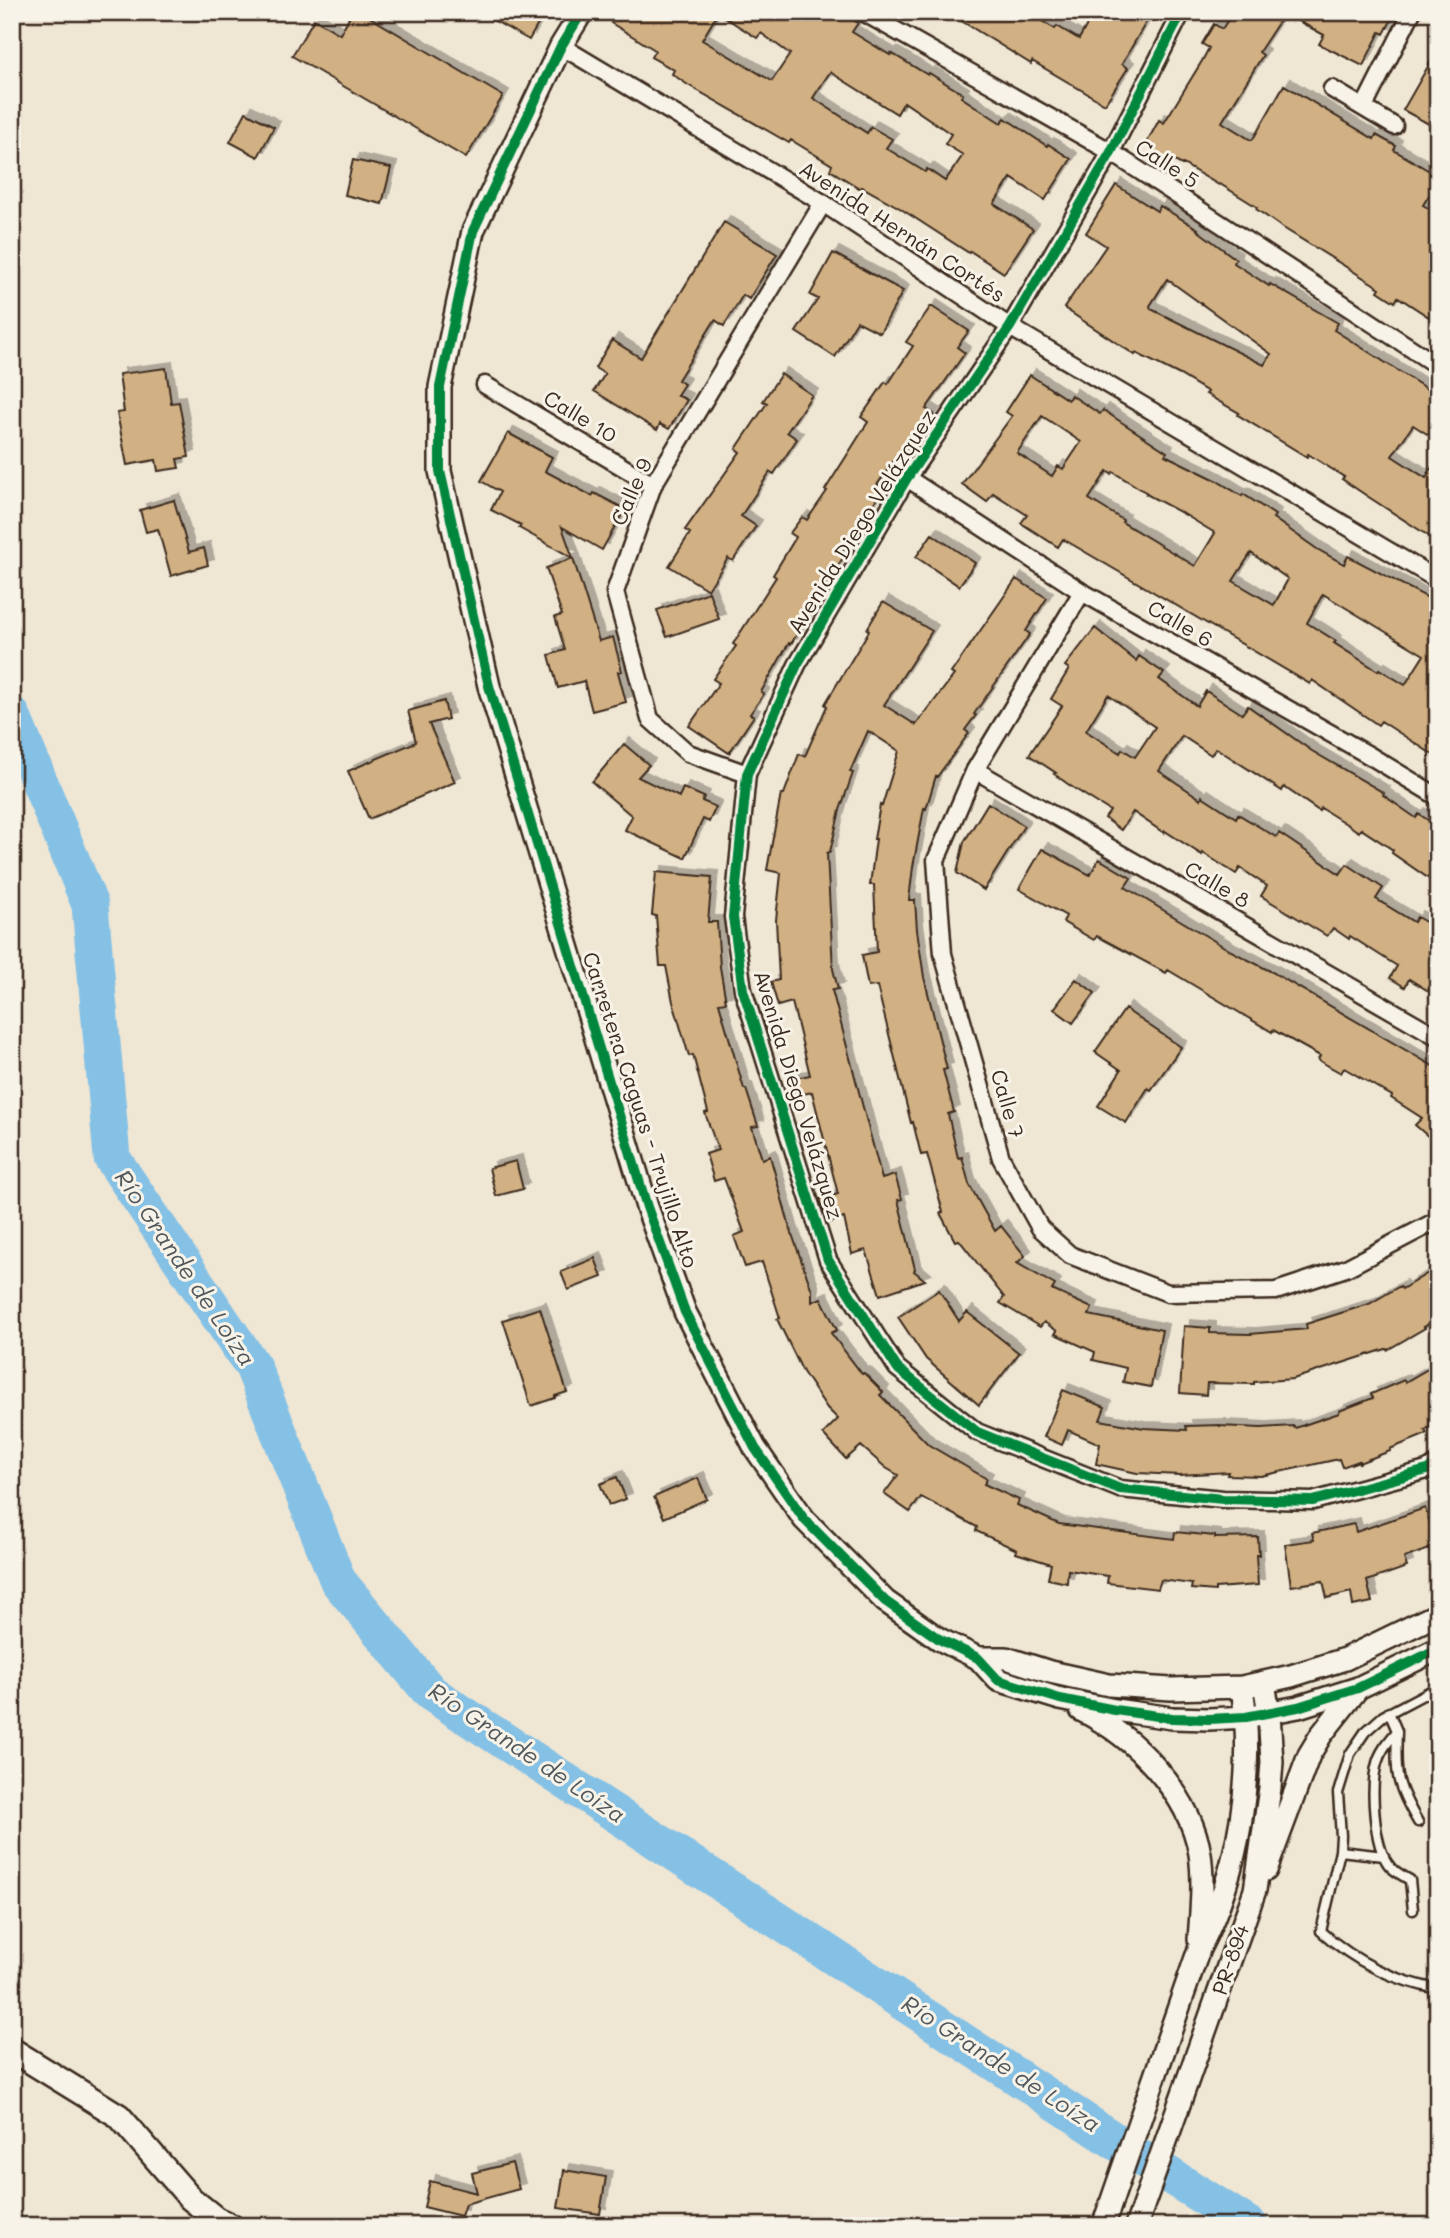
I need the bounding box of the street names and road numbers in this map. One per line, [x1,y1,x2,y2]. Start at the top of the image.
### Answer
street label: Calle 5 [1131,132,1205,193]
street label: Avenida Hernán Cortés [795,154,1011,307]
street label: Calle 10 [539,383,622,448]
street label: Avenida Diego Velázquez [781,404,941,638]
street label: Calle 9 [604,454,657,529]
street label: Calle 6 [1143,593,1218,652]
street label: Calle 8 [1180,854,1255,913]
street label: Carretera Caguas - Trujillo Alto [578,948,705,1271]
street label: Avenida Diego Velázquez [749,967,850,1222]
street label: Calle 7 [986,1066,1031,1141]
street label: PR-894 [1205,1920,1254,1998]

